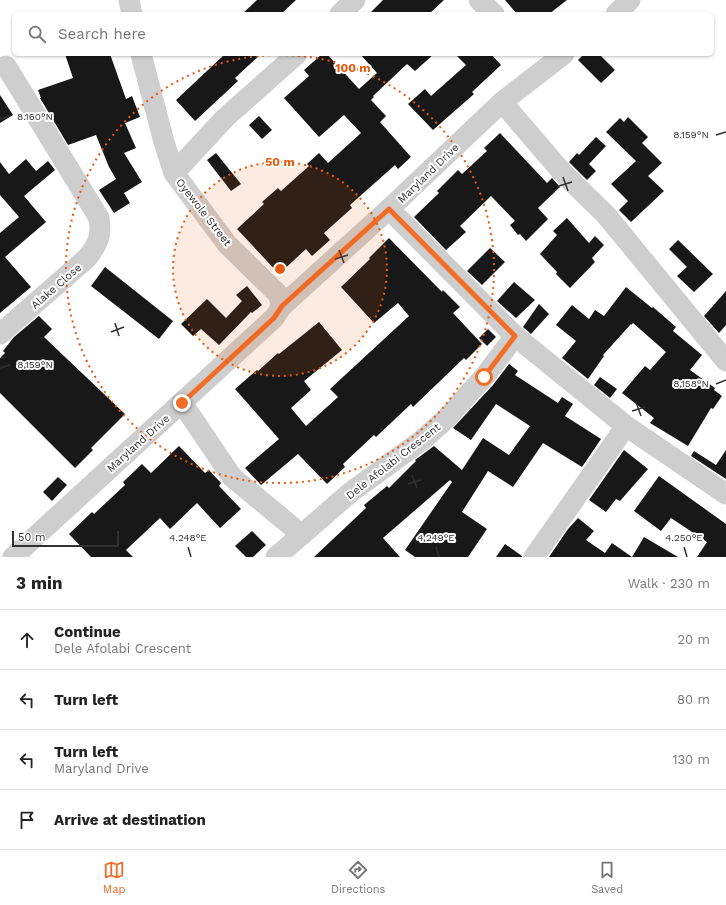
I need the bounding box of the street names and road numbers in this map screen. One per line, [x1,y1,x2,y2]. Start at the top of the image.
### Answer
street label: Maryland Drive [395,141,462,206]
street label: Oyewole Street [173,176,234,249]
street label: Alake Close [28,261,84,312]
street label: Maryland Drive [104,412,172,475]
street label: Dele Afolabi Crescent [344,420,443,502]

